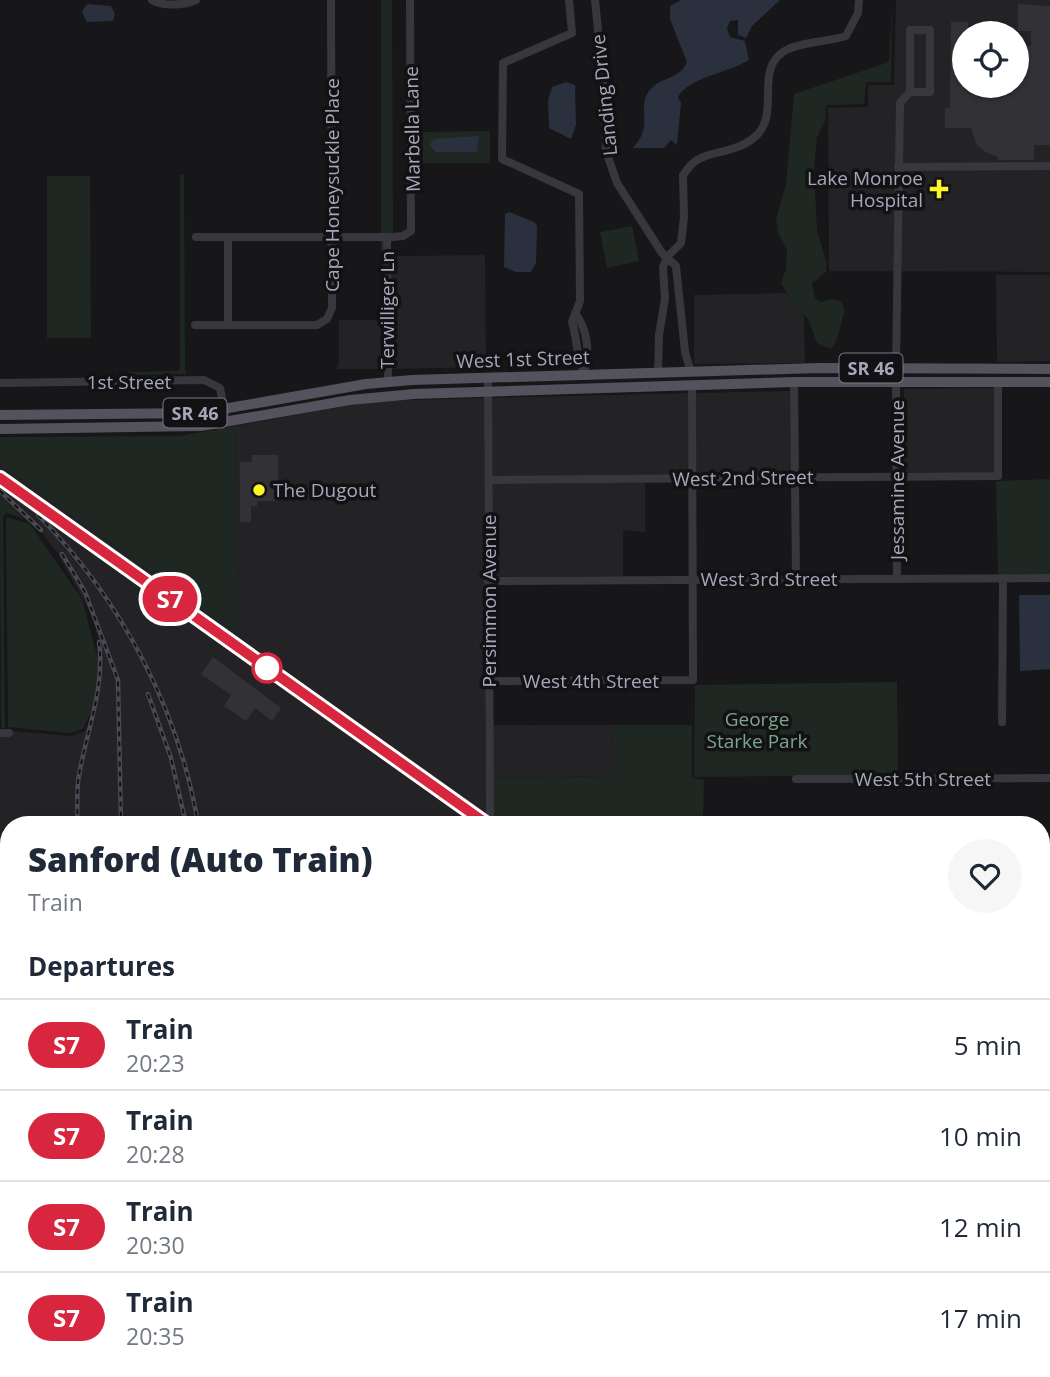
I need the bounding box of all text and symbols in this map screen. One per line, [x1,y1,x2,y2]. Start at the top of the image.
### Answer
map controls [952,21,1029,98]
button: locate [952,21,1029,98]
street label: Landing Drive [585,33,623,157]
street label: Marbella Lane [398,66,426,192]
street label: Cape Honeysuckle Place [319,78,345,292]
place label: Lake Monroe Hospital [807,165,923,213]
marker: Lake Monroe Hospital [929,179,949,199]
street label: Terwilliger Ln [374,251,400,369]
street label: West 1st Street [456,344,590,374]
road number: SR 46 [840,354,903,382]
street label: 1st Street [87,369,172,395]
road number: SR 46 [164,398,227,428]
street label: Jessamine Avenue [884,400,910,562]
street label: West 2nd Street [672,464,814,492]
place label: The Dugout [273,477,377,503]
marker: The Dugout [251,482,267,498]
street label: Persimmon Avenue [476,514,502,688]
street label: West 3rd Street [700,566,838,592]
line badge: S7 [138,576,202,622]
text: S7 [157,582,183,615]
unlabelled marker [252,653,282,683]
street label: West 4th Street [523,668,659,694]
park label: George Starke Park [707,706,807,754]
street label: West 5th Street [855,766,991,792]
text: Sanford (Auto Train) [28,837,373,882]
button: heart [948,839,1022,913]
text: Train [28,886,83,918]
text: Departures [28,948,175,984]
text: Train [126,1011,194,1047]
text: 5 min [954,1027,1022,1063]
text: S7 [53,1028,80,1061]
text: 20:23 [126,1047,185,1079]
text: Train [126,1102,194,1138]
text: 10 min [939,1118,1022,1154]
text: S7 [53,1119,80,1152]
text: 20:28 [126,1138,185,1170]
text: Train [126,1193,194,1229]
text: 12 min [939,1209,1022,1245]
text: S7 [53,1210,80,1243]
text: 20:30 [126,1229,185,1261]
text: Train [126,1284,194,1320]
text: 17 min [939,1300,1022,1336]
text: S7 [53,1301,80,1334]
text: 20:35 [126,1320,185,1352]

